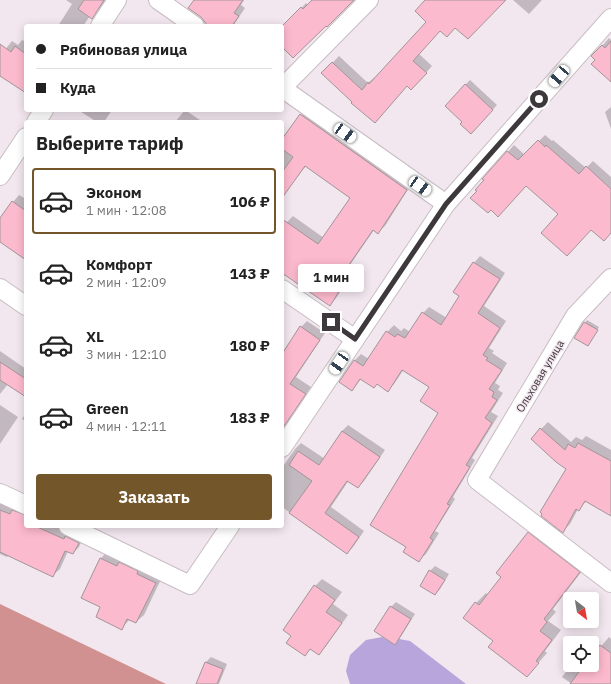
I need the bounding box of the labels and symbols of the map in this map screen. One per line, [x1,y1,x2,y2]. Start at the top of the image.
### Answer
car [547,63,571,89]
route start [530,90,548,108]
car [332,121,358,145]
car [407,174,433,198]
callout: 1 мин [298,264,364,292]
route end [322,313,340,331]
street label: Ольховая улица [513,337,567,415]
car [327,350,351,376]
north arrow [563,592,599,628]

